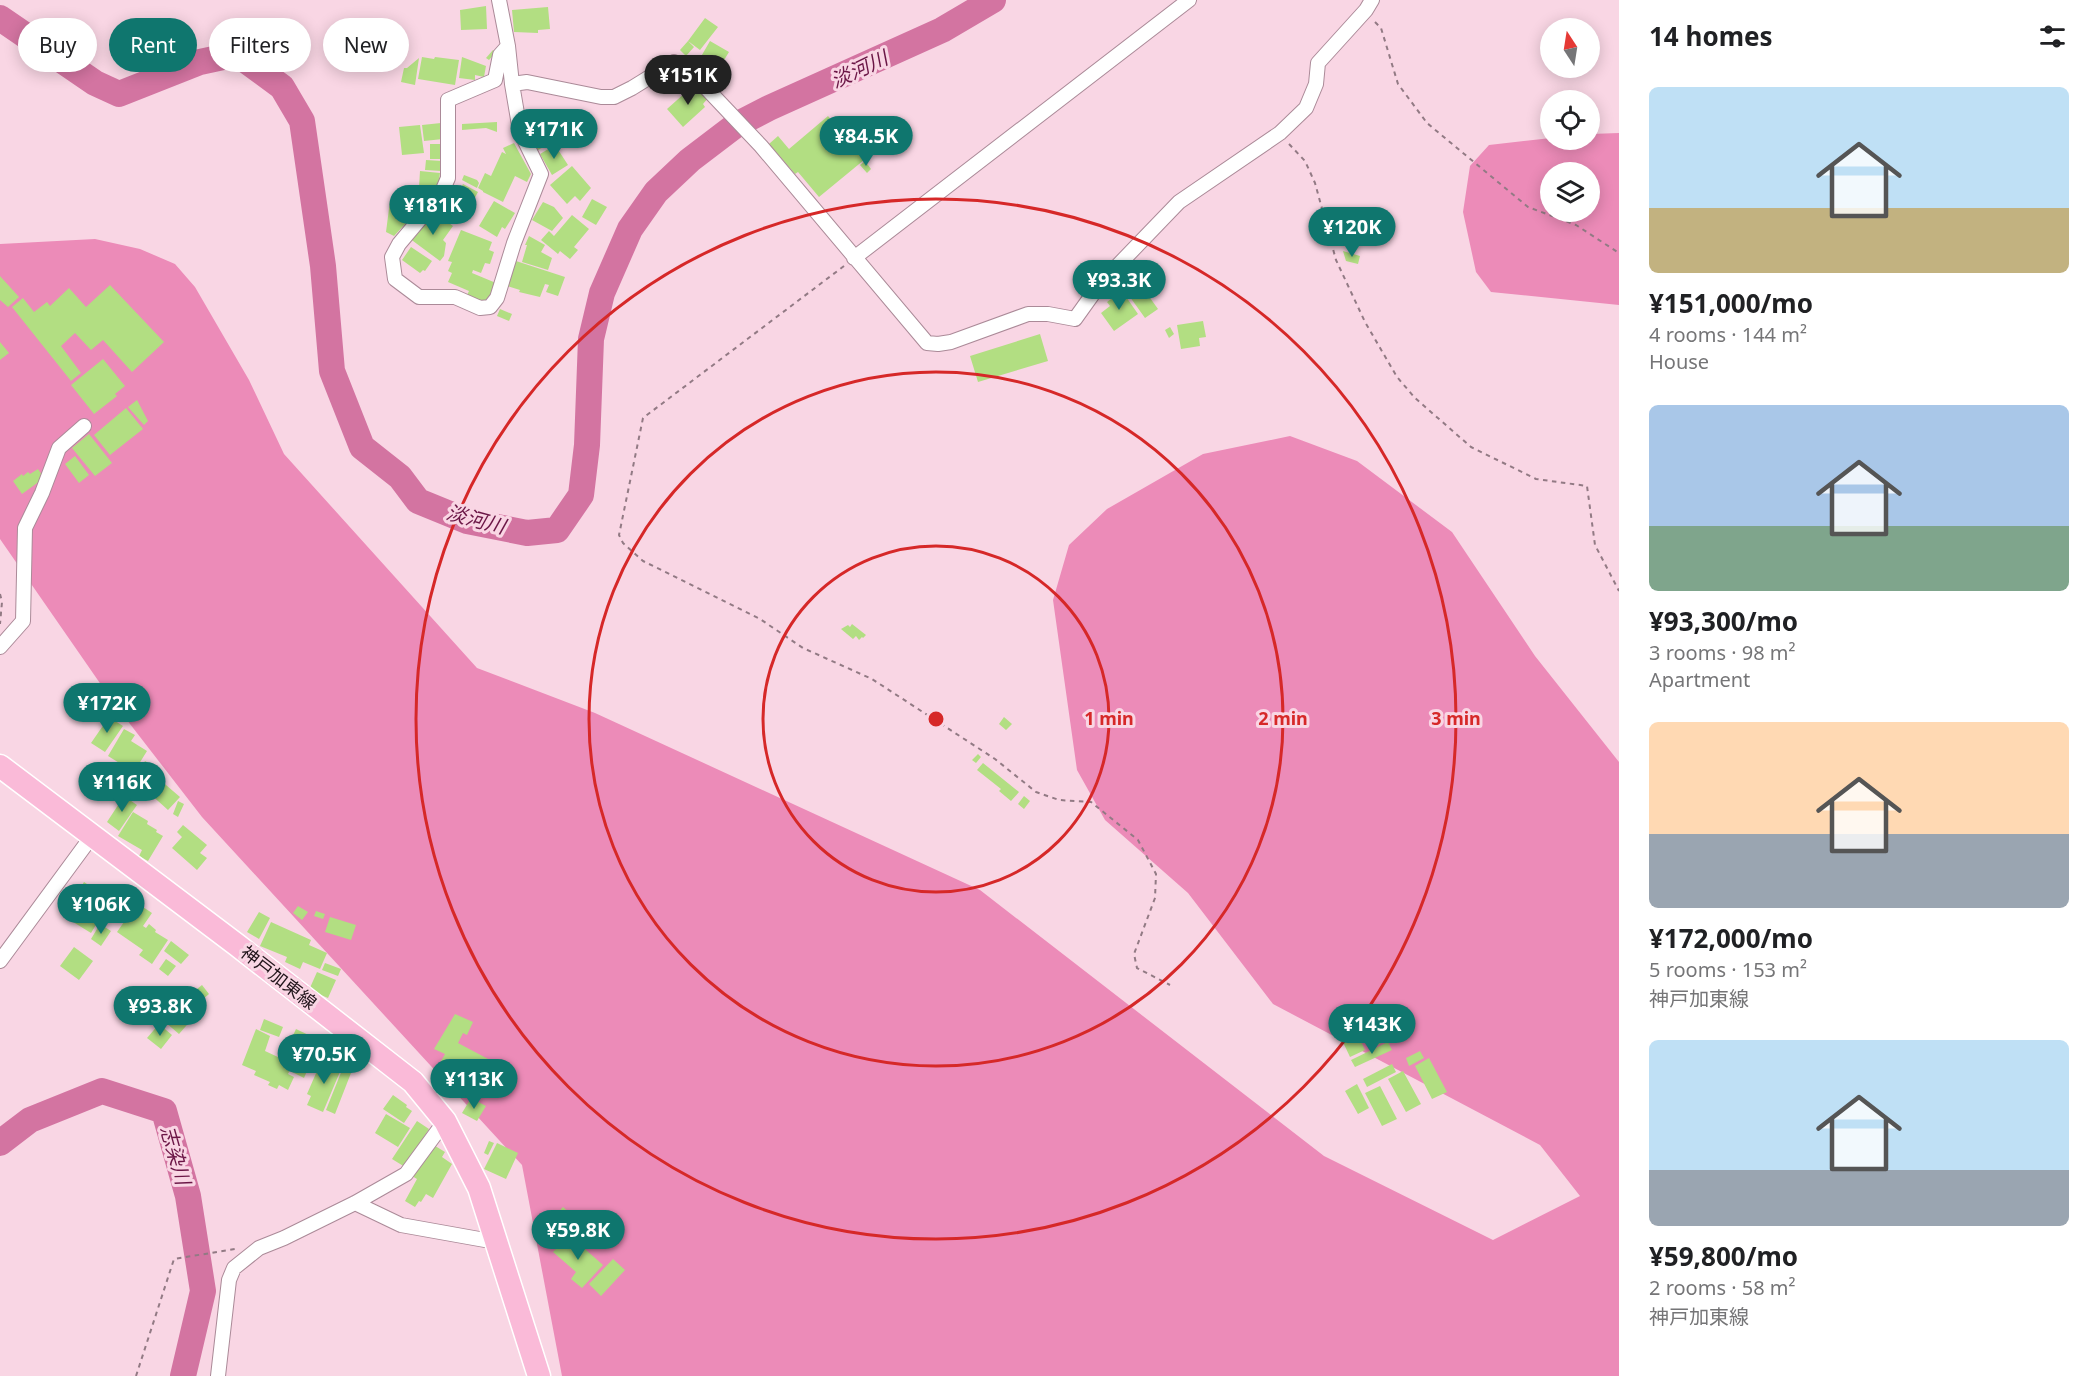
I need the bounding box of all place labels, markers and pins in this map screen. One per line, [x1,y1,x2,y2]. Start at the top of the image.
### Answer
pin: ¥151K [646,55,730,106]
pin: ¥171K [512,109,596,160]
pin: ¥84.5K [817,116,915,167]
pin: ¥181K [391,185,475,236]
pin: ¥120K [1310,207,1394,258]
pin: ¥93.3K [1070,260,1168,311]
pin: ¥172K [65,683,149,734]
centre of rings [926,709,946,729]
pin: ¥116K [80,762,164,813]
pin: ¥106K [59,884,143,935]
pin: ¥93.8K [111,986,209,1037]
pin: ¥143K [1330,1004,1414,1055]
pin: ¥70.5K [275,1034,373,1085]
pin: ¥113K [432,1059,516,1110]
pin: ¥59.8K [529,1210,627,1261]

